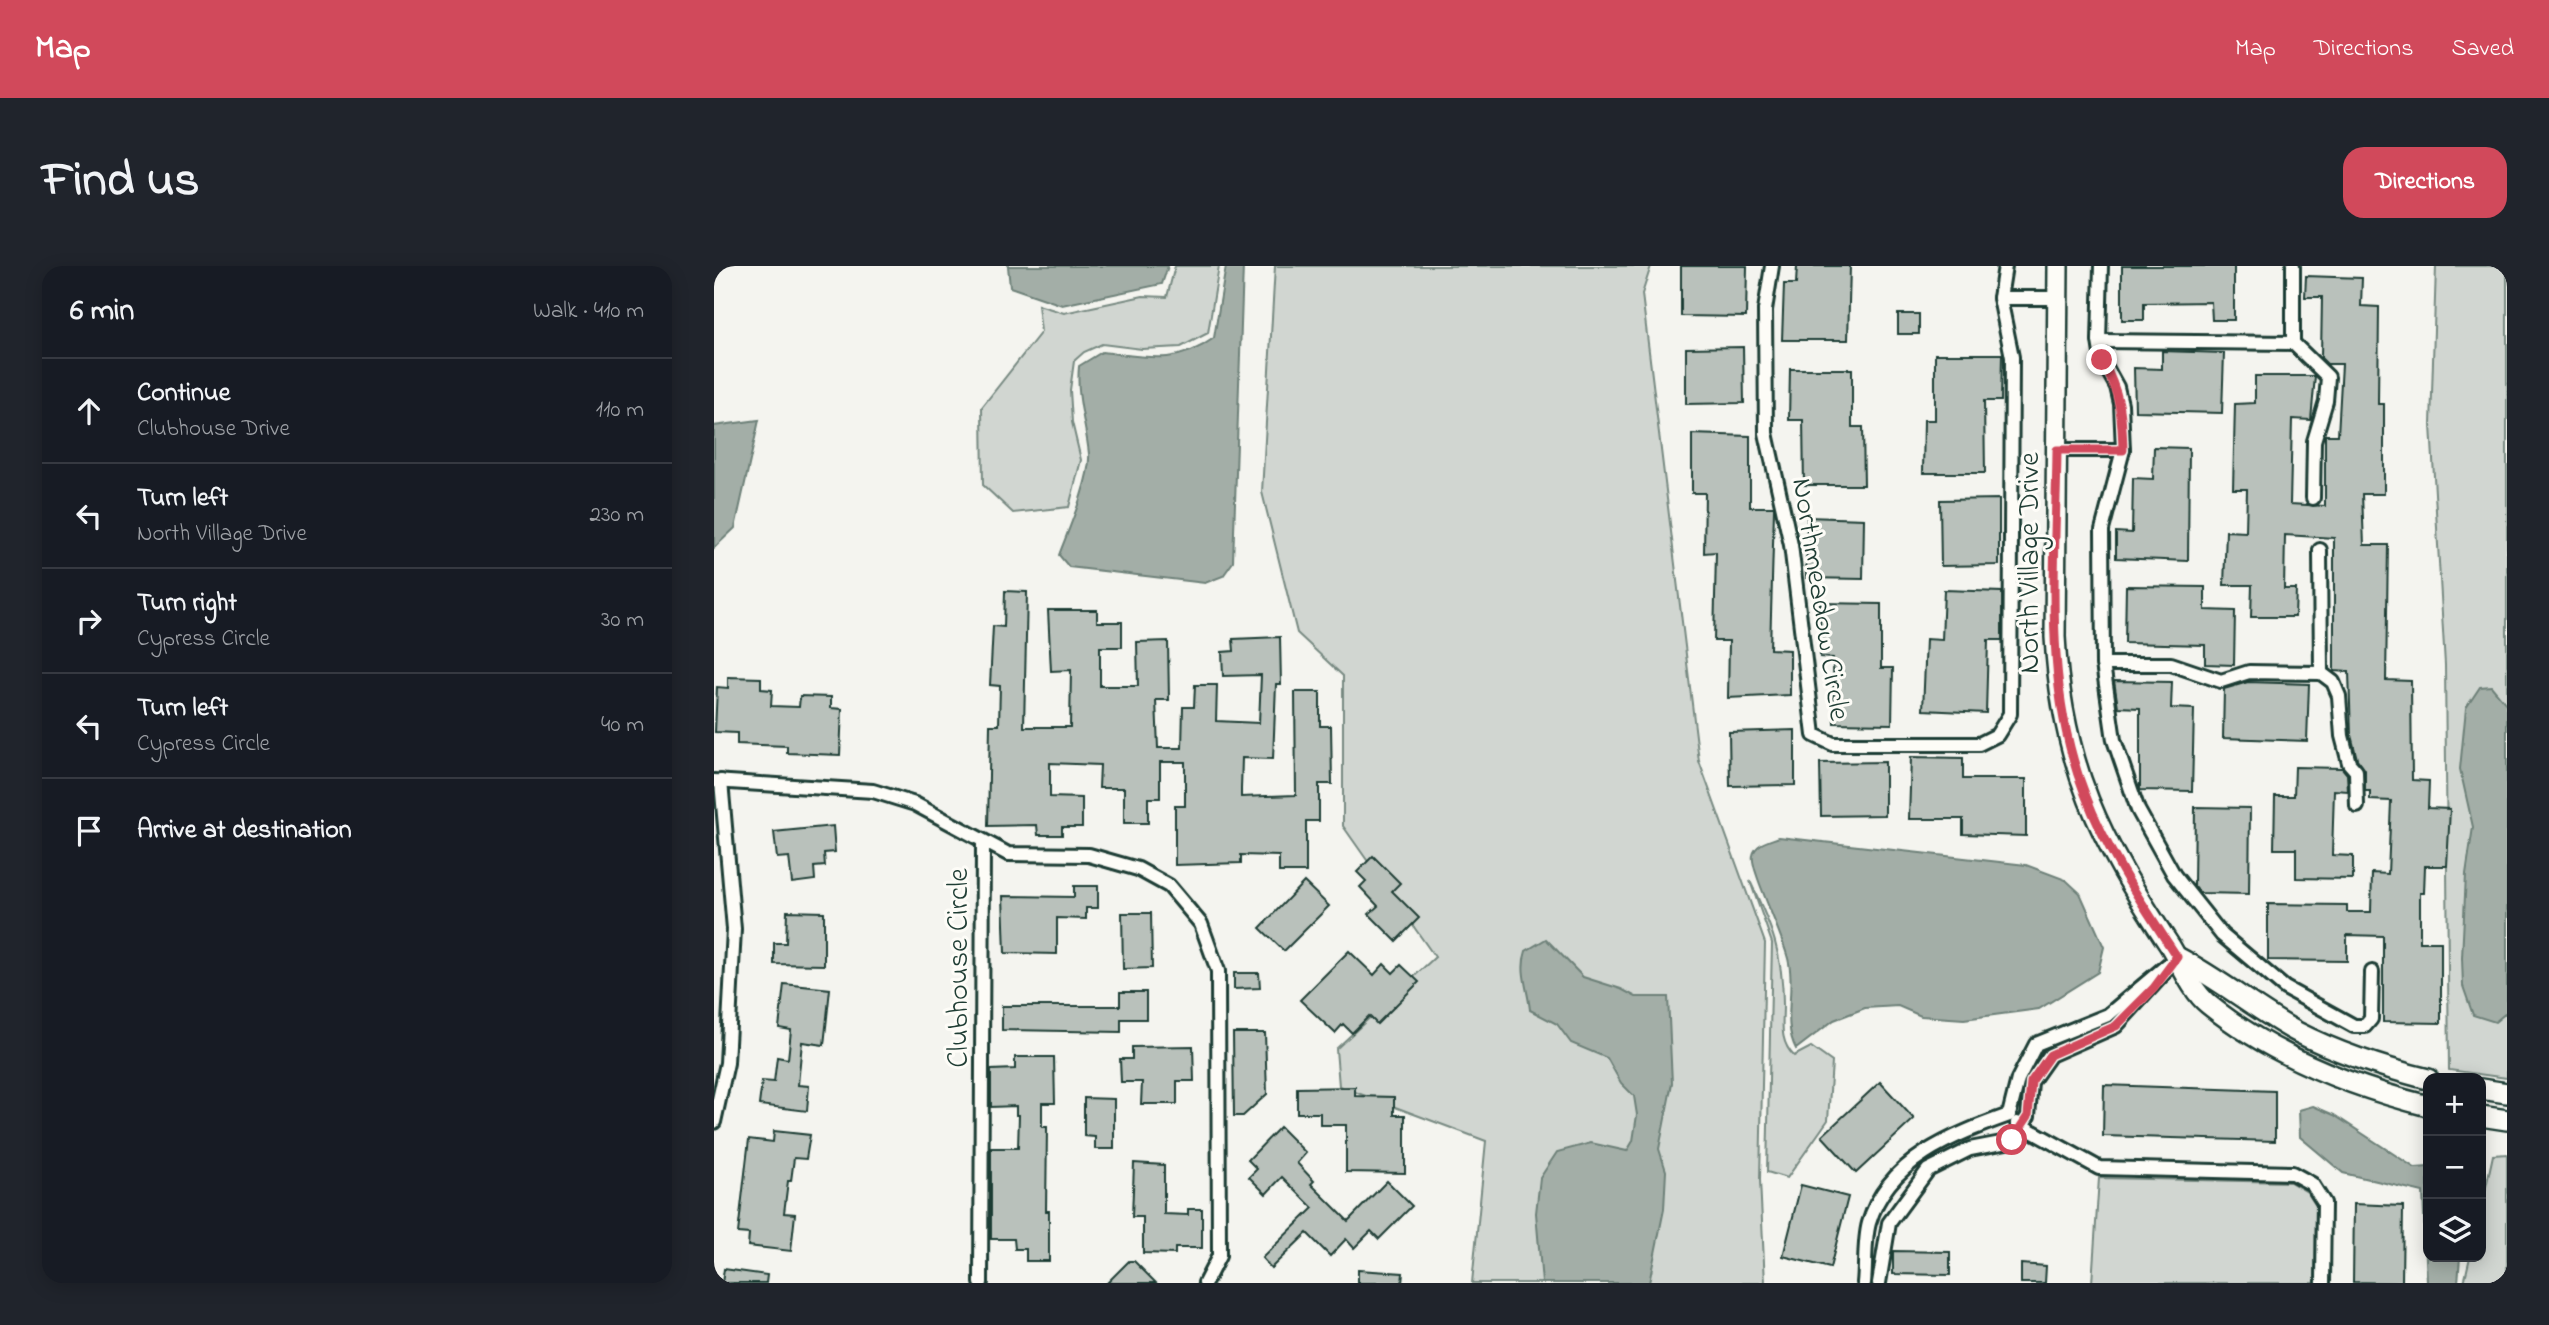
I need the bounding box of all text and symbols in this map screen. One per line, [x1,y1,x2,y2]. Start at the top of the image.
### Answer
text: Map [35,25,91,73]
text: Map [2235,32,2276,67]
text: Directions [2314,32,2413,67]
text: Saved [2451,32,2514,67]
text: Find us [42,146,199,218]
button: Directions [2343,147,2507,218]
text: 6 min [70,290,134,334]
text: Walk · 410 m [533,295,644,328]
route end [2086,344,2117,375]
text: Continue [137,375,230,413]
icon: ahead [70,392,108,430]
text: 110 m [596,394,644,427]
text: Clubhouse Drive [137,413,290,446]
street label: North Village Drive [2009,452,2053,674]
street label: Northmeadow Circle [1778,475,1860,724]
text: Turn left [137,480,228,518]
icon: left [70,497,108,535]
text: 230 m [590,499,644,532]
text: North Village Drive [137,518,307,551]
text: Turn right [137,585,237,623]
icon: right [70,602,108,640]
text: 30 m [601,604,644,637]
text: Cypress Circle [137,623,270,656]
text: Turn left [137,690,228,728]
icon: left [70,707,108,745]
text: 40 m [601,709,644,742]
text: Cypress Circle [137,728,270,761]
icon: arrive [70,812,108,850]
text: Arrive at destination [137,812,352,850]
street label: Clubhouse Circle [938,868,982,1068]
map controls [2423,1073,2486,1262]
button: + [2423,1073,2486,1136]
route start [1996,1124,2027,1155]
button: − [2423,1136,2486,1199]
button: layers [2423,1199,2486,1262]

